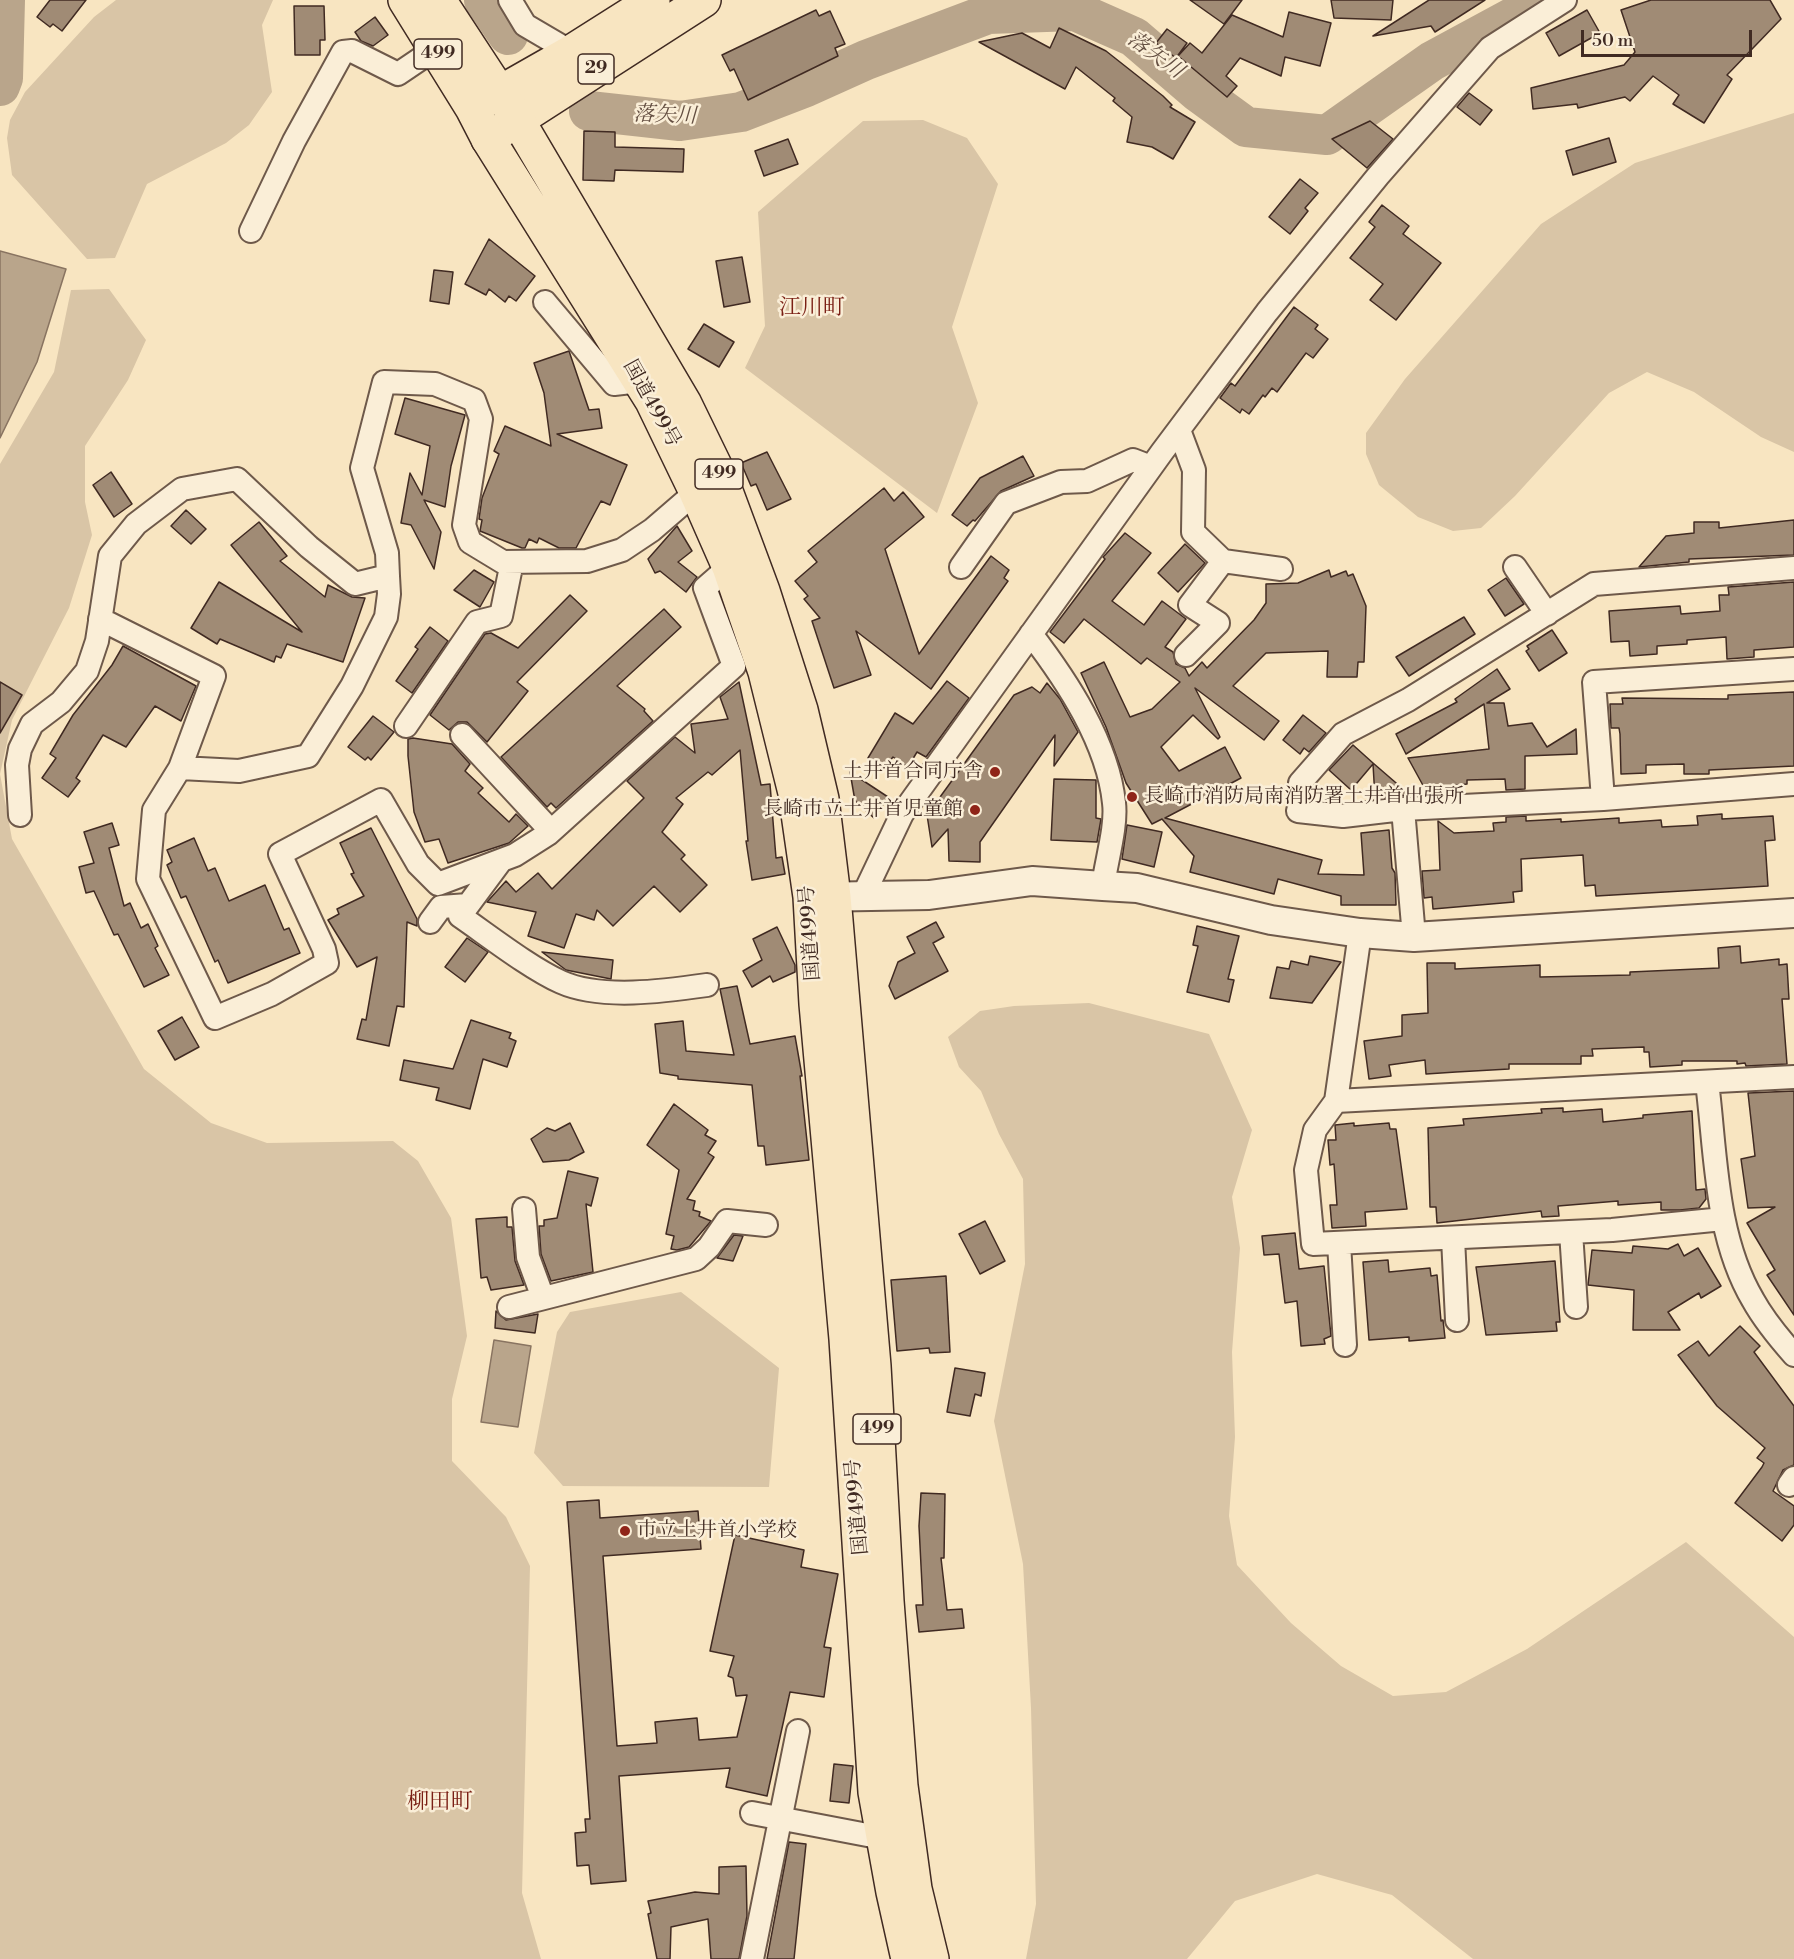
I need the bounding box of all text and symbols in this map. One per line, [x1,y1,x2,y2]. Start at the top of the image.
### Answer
scale bar [1584,18,1755,56]
water label: 落矢川 [1122,27,1188,85]
text: 50 m [1592,29,1633,52]
road number: 499 [414,39,462,69]
road number: 29 [578,54,614,84]
water label: 落矢川 [633,102,697,130]
district label: 江川町 [779,296,845,322]
street label: 国道499号 [617,356,685,452]
road number: 499 [695,459,743,489]
place label: 土井首合同庁舎 [843,760,983,784]
marker: 土井首合同庁舎 [988,765,1002,779]
place label: 長崎市消防局南消防署土井首出張所 [1144,785,1464,809]
marker: 長崎市消防局南消防署土井首出張所 [1125,790,1139,804]
place label: 長崎市立土井首児童館 [763,798,963,822]
marker: 長崎市立土井首児童館 [968,803,982,817]
street label: 国道499号 [796,884,826,982]
road number: 499 [853,1414,901,1444]
street label: 国道499号 [842,1458,874,1556]
place label: 市立土井首小学校 [637,1519,797,1543]
marker: 市立土井首小学校 [618,1524,632,1538]
district label: 柳田町 [407,1790,473,1816]

